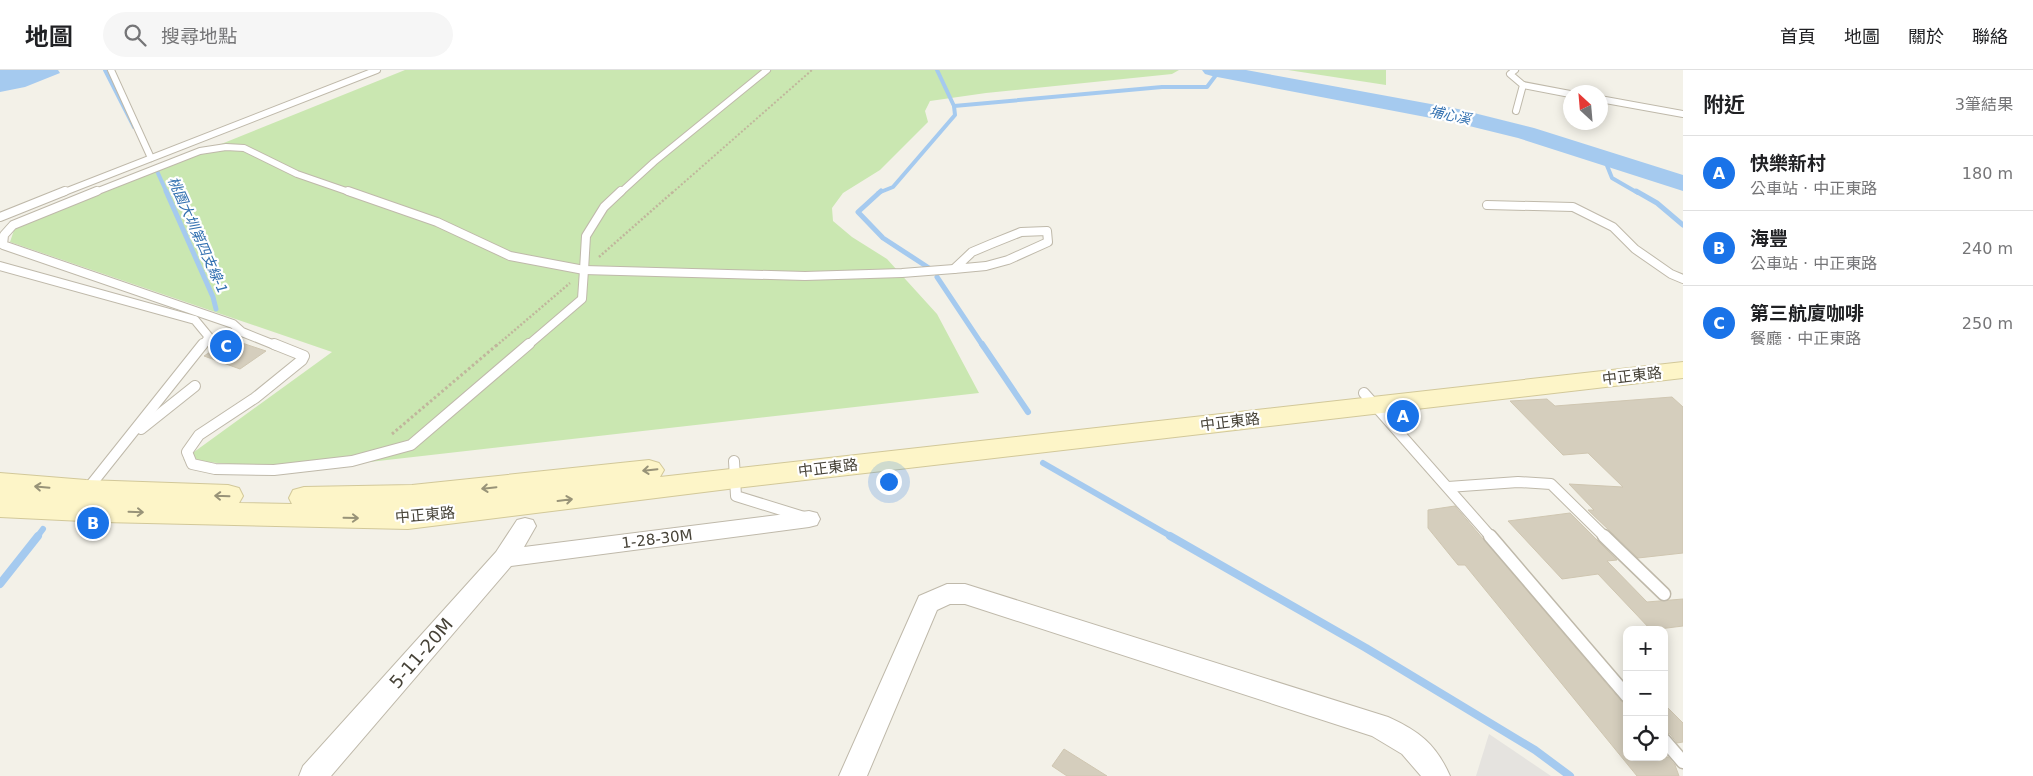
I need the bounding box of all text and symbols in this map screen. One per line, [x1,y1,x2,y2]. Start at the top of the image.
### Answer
search box [103,12,453,57]
icon: search [121,21,149,49]
text: 地圖 [25,23,73,51]
text: 搜尋地點 [161,25,237,47]
text: 首頁 [1780,26,1816,47]
text: 地圖 [1844,26,1880,47]
text: 關於 [1908,26,1944,47]
text: 聯絡 [1972,26,2008,47]
north arrow [1563,85,1608,130]
text: 附近 [1703,93,1745,117]
text: 3筆結果 [1955,95,2013,114]
water label: 埔心溪 [1428,103,1474,128]
text: 快樂新村 [1750,152,1826,174]
text: A [1713,164,1725,183]
text: 180 m [1962,164,2013,183]
water label: 桃園大圳第四支線-1 [165,174,231,296]
text: 公車站 · 中正東路 [1750,179,1877,198]
text: 海豐 [1750,227,1788,249]
text: B [1713,239,1725,258]
text: 240 m [1962,239,2013,258]
text: 公車站 · 中正東路 [1750,254,1877,273]
text: 第三航廈咖啡 [1750,302,1864,324]
text: C [1713,314,1725,333]
text: 250 m [1962,314,2013,333]
pin: C [210,327,242,365]
text: 餐廳 · 中正東路 [1750,329,1861,348]
street label: 中正東路 [1601,363,1663,389]
pin: A [1387,397,1419,435]
street label: 中正東路 [1199,409,1261,435]
street label: 中正東路 [797,455,859,481]
one-way arrow [643,465,659,475]
your location [876,469,902,495]
one-way arrow [34,482,50,492]
one-way arrow [481,483,497,493]
one-way arrow [214,491,230,500]
one-way arrow [557,495,573,505]
street label: 中正東路 [394,503,456,527]
pin: B [77,504,109,542]
one-way arrow [128,507,144,517]
one-way arrow [342,513,359,523]
street label: 1-28-30M [620,526,694,552]
street label: 5-11-20M [385,614,457,692]
map controls [1623,626,1668,761]
button: + [1623,626,1668,671]
button: − [1623,671,1668,716]
button: locate [1623,716,1668,761]

